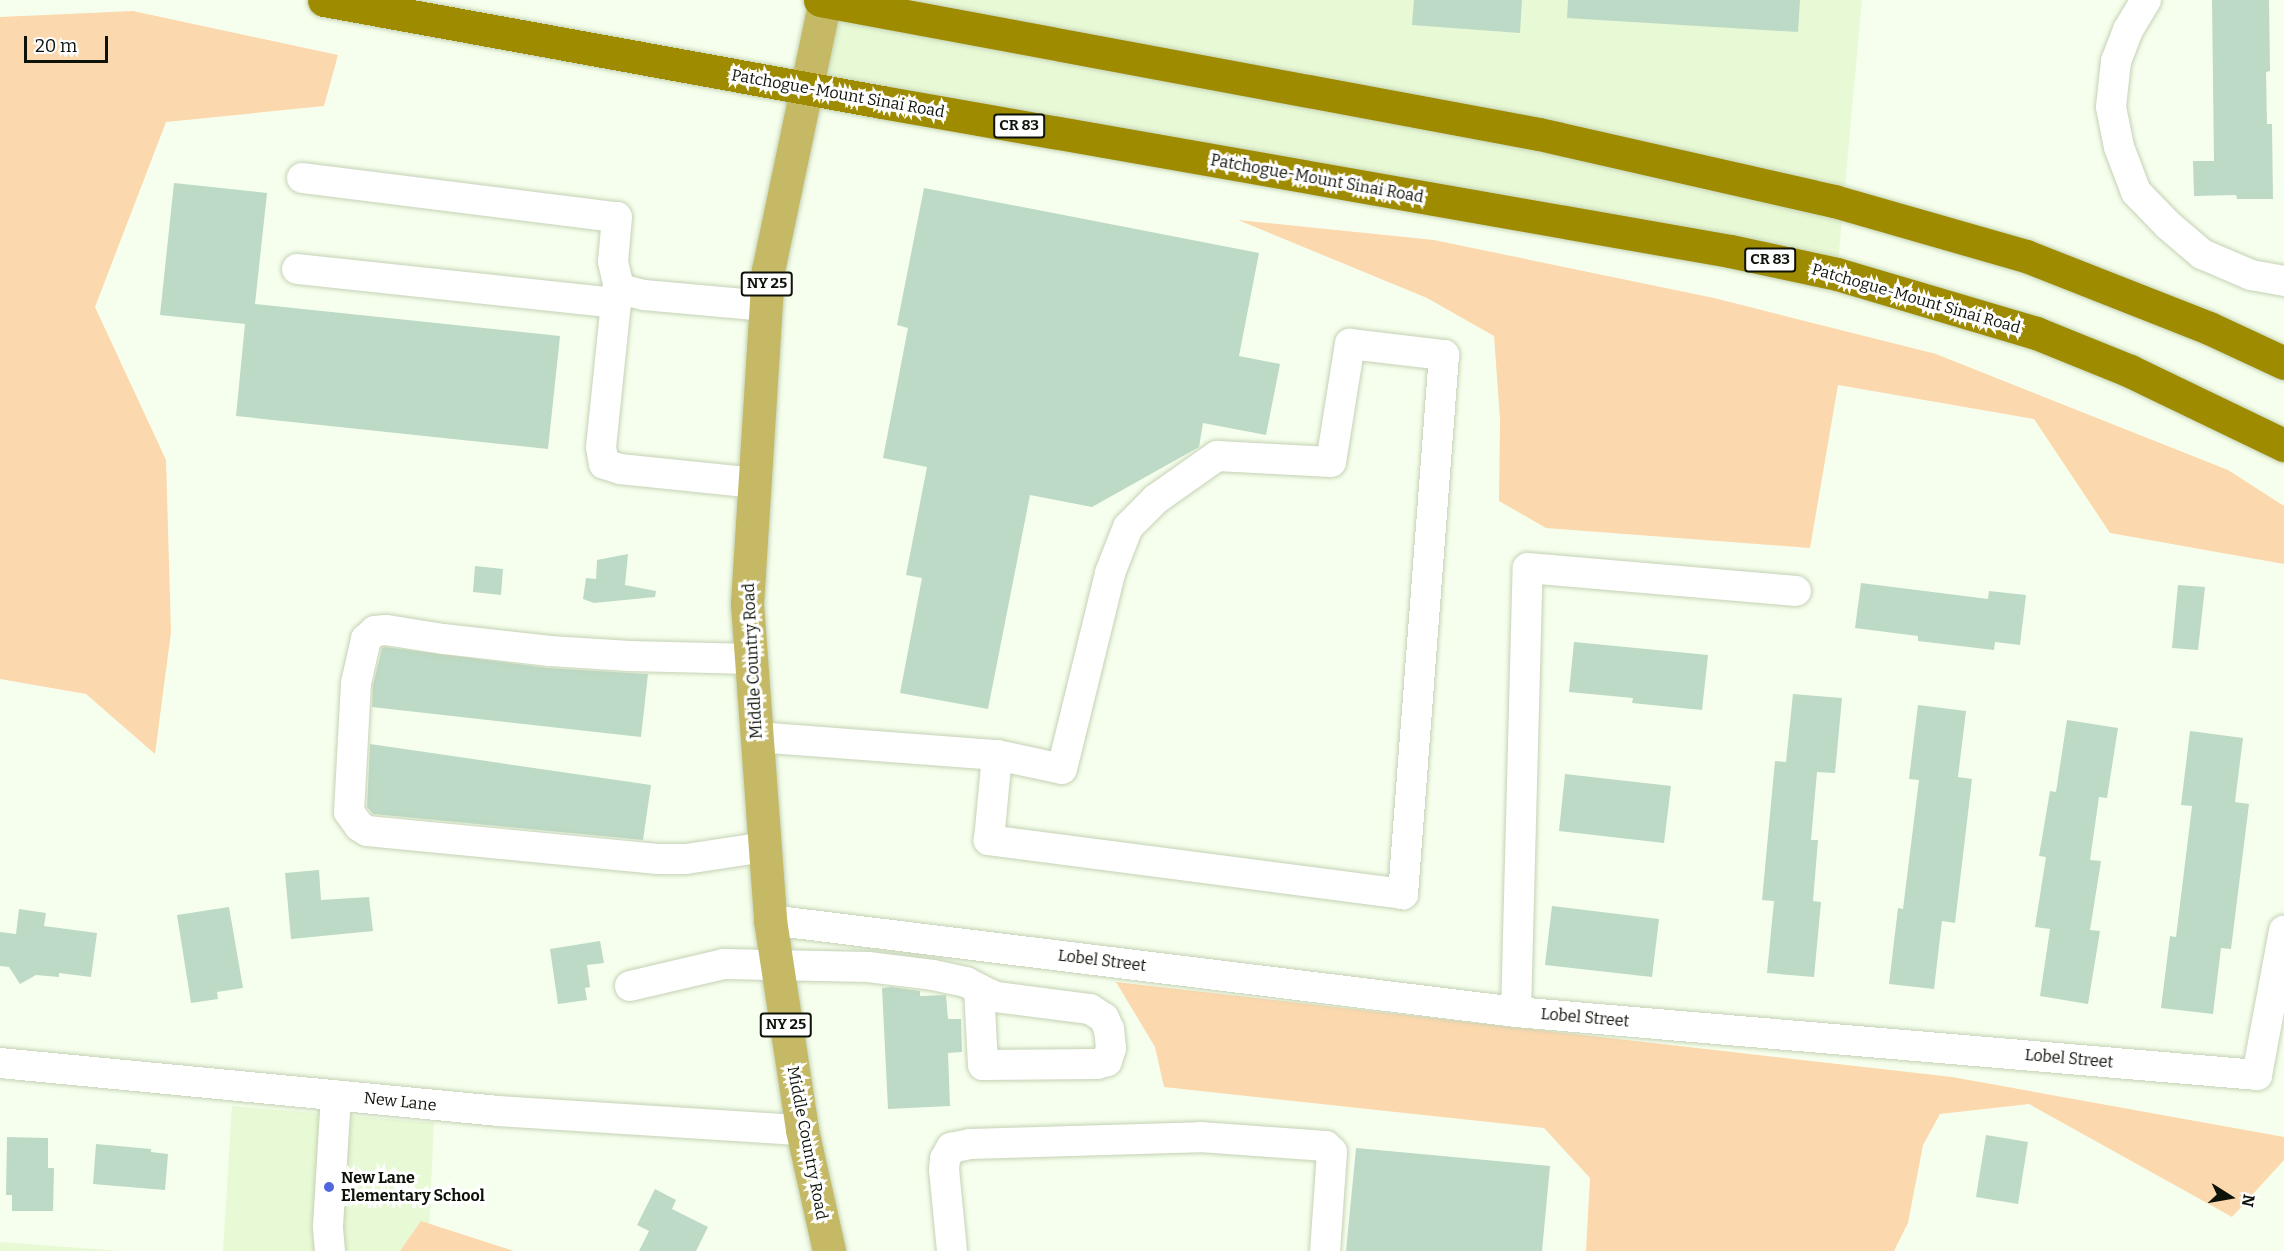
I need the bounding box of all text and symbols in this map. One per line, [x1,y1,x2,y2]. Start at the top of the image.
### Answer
scale bar [27,24,111,62]
text: 20 m [35,35,77,57]
street label: Patchogue-Mount Sinai Road [730,66,946,122]
road number: CR 83 [992,114,1046,138]
street label: Patchogue-Mount Sinai Road [1209,151,1425,207]
road number: CR 83 [1743,248,1797,272]
street label: Patchogue-Mount Sinai Road [1810,260,2022,338]
road number: NY 25 [740,272,794,296]
street label: Middle Country Road [739,583,767,739]
street label: Lobel Street [1057,946,1147,976]
street label: Lobel Street [1540,1005,1630,1031]
road number: NY 25 [759,1013,813,1037]
street label: Lobel Street [2024,1046,2114,1072]
street label: Middle Country Road [783,1065,831,1221]
street label: New Lane [363,1089,437,1115]
north arrow [2200,1167,2260,1227]
place label: New Lane Elementary School [341,1168,485,1206]
marker: New Lane Elementary School [322,1180,336,1194]
text: N [2238,1193,2259,1208]

